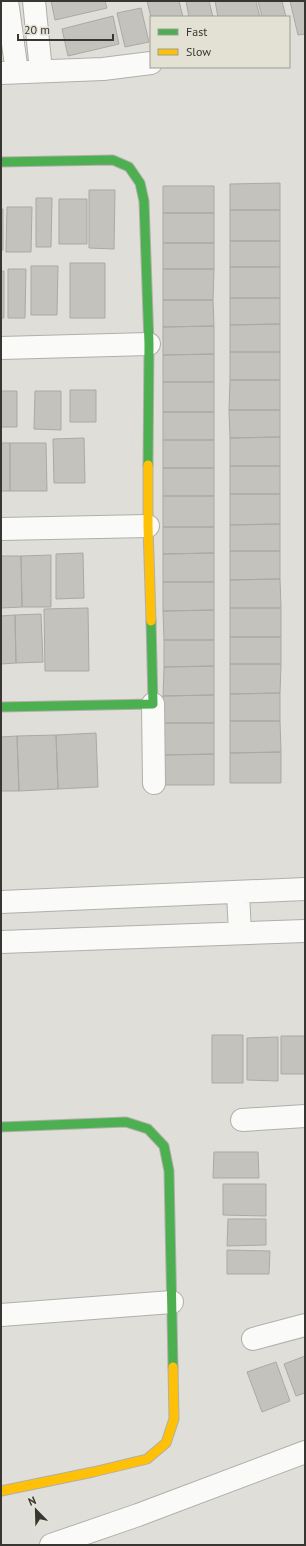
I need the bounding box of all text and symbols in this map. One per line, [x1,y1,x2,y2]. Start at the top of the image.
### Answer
scale bar [18,16,113,42]
legend [150,16,290,68]
text: 20 m [24,22,50,37]
text: Fast [186,24,207,39]
text: Slow [186,44,211,59]
north arrow [16,1490,56,1530]
text: N [26,1493,38,1509]

